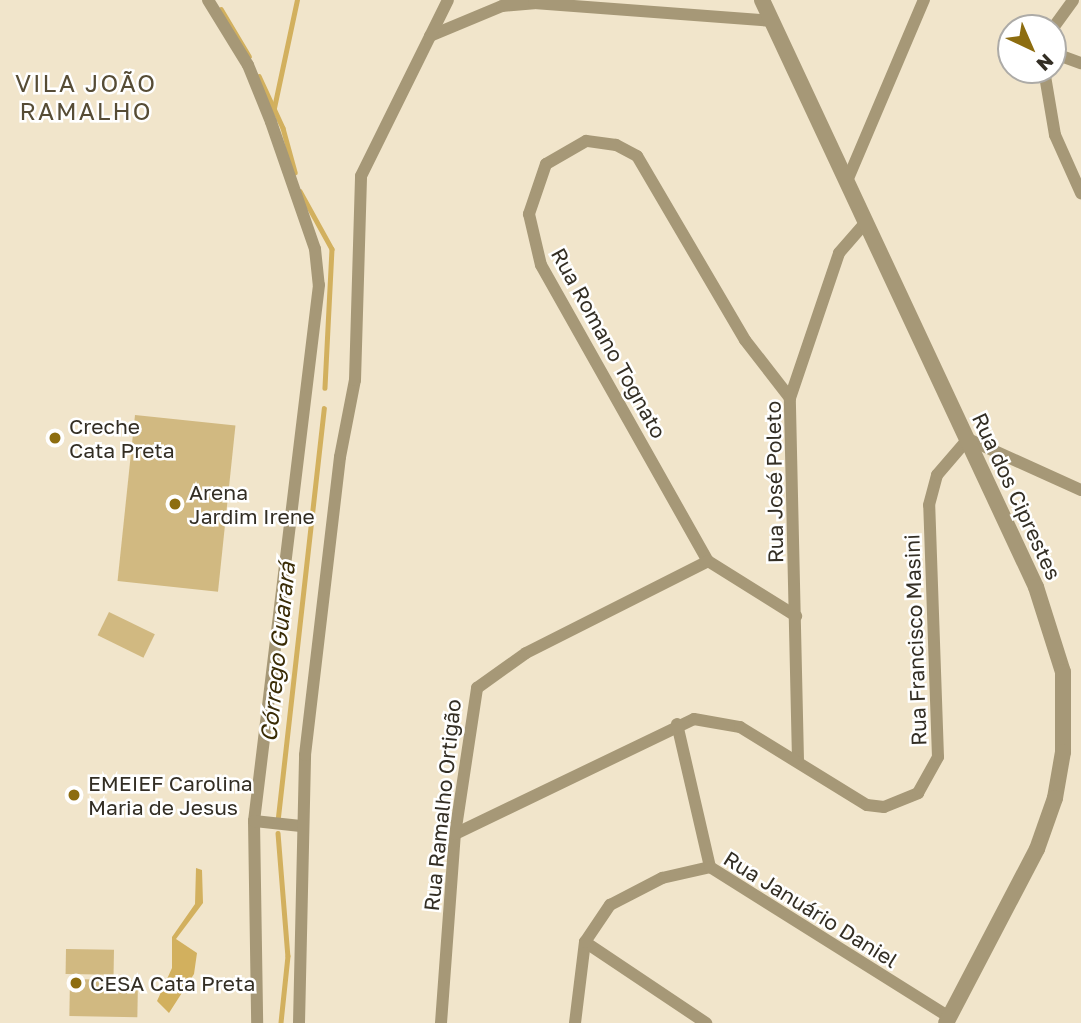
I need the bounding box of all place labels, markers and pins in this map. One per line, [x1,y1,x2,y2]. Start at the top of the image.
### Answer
place label: Creche Cata Preta [69,413,175,463]
marker: Creche Cata Preta [47,430,63,446]
place label: Arena Jardim Irene [189,479,315,529]
marker: Arena Jardim Irene [167,496,183,512]
place label: EMEIEF Carolina Maria de Jesus [88,770,253,820]
marker: EMEIEF Carolina Maria de Jesus [66,787,82,803]
place label: CESA Cata Preta [90,970,255,996]
marker: CESA Cata Preta [68,975,84,991]

